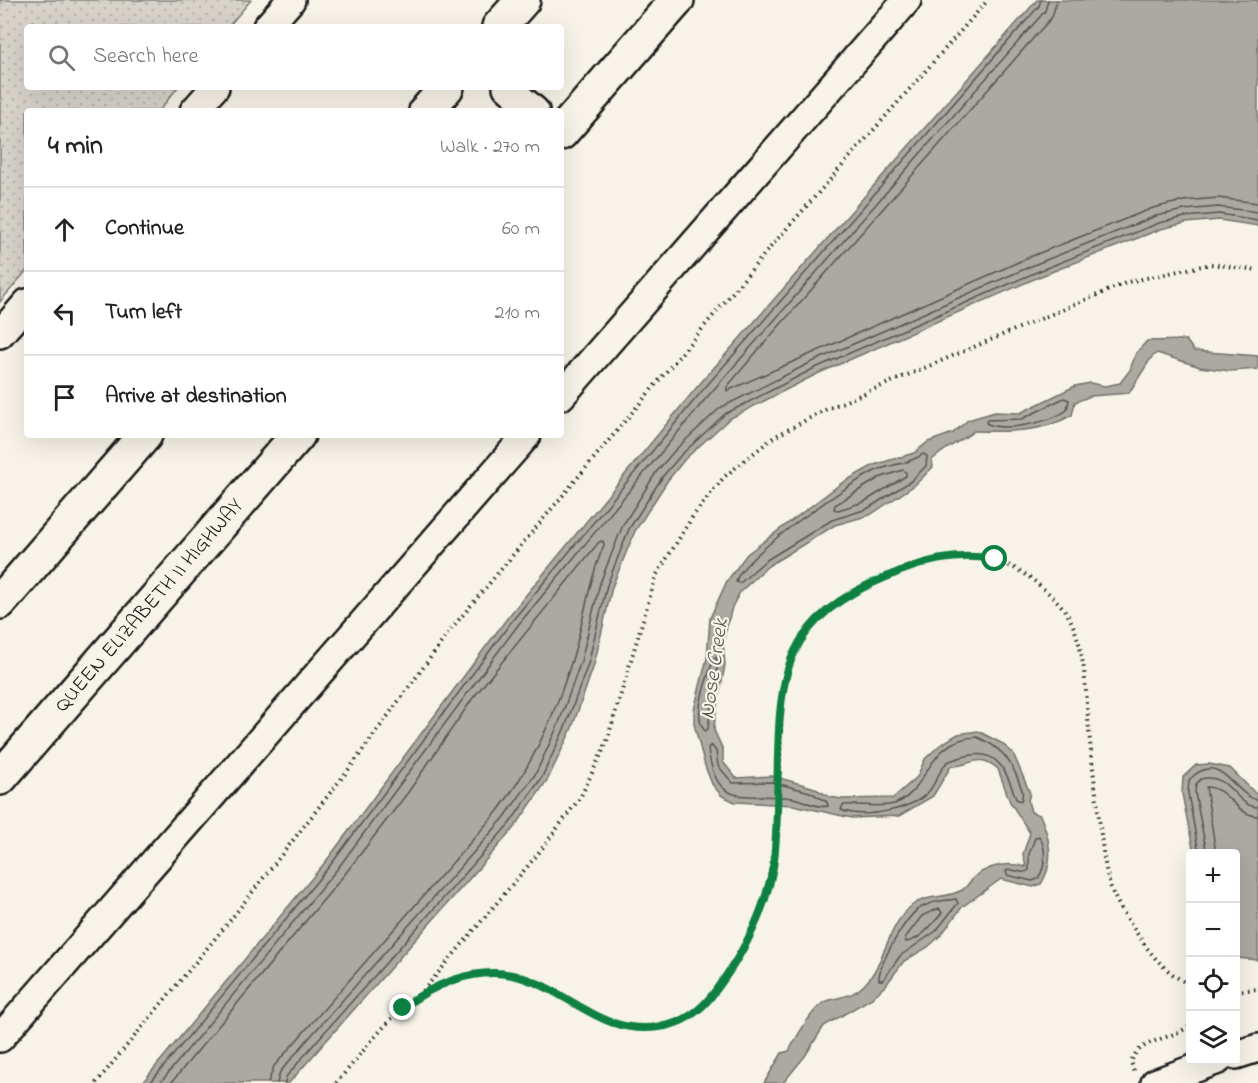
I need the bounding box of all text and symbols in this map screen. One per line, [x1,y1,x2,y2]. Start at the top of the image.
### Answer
search box [24,24,564,90]
icon: search [45,41,78,74]
text: Search here [93,41,198,73]
text: 4 min [48,128,103,166]
text: Walk · 270 m [440,133,540,162]
icon: ahead [48,213,81,246]
text: Continue [105,213,184,245]
text: 60 m [502,215,540,244]
icon: left [48,297,81,330]
text: Turn left [105,297,182,329]
text: 210 m [495,299,540,328]
icon: arrive [48,381,81,414]
text: Arrive at destination [105,381,287,413]
street label: QUEEN ELIZABETH II HIGHWAY [48,492,251,719]
route start [981,545,1007,571]
water label: Nose Creek [692,615,738,721]
map controls [1186,849,1240,1065]
button: + [1186,849,1240,903]
button: − [1186,903,1240,957]
button: locate [1186,957,1240,1011]
route end [389,994,415,1020]
button: layers [1186,1011,1240,1065]

